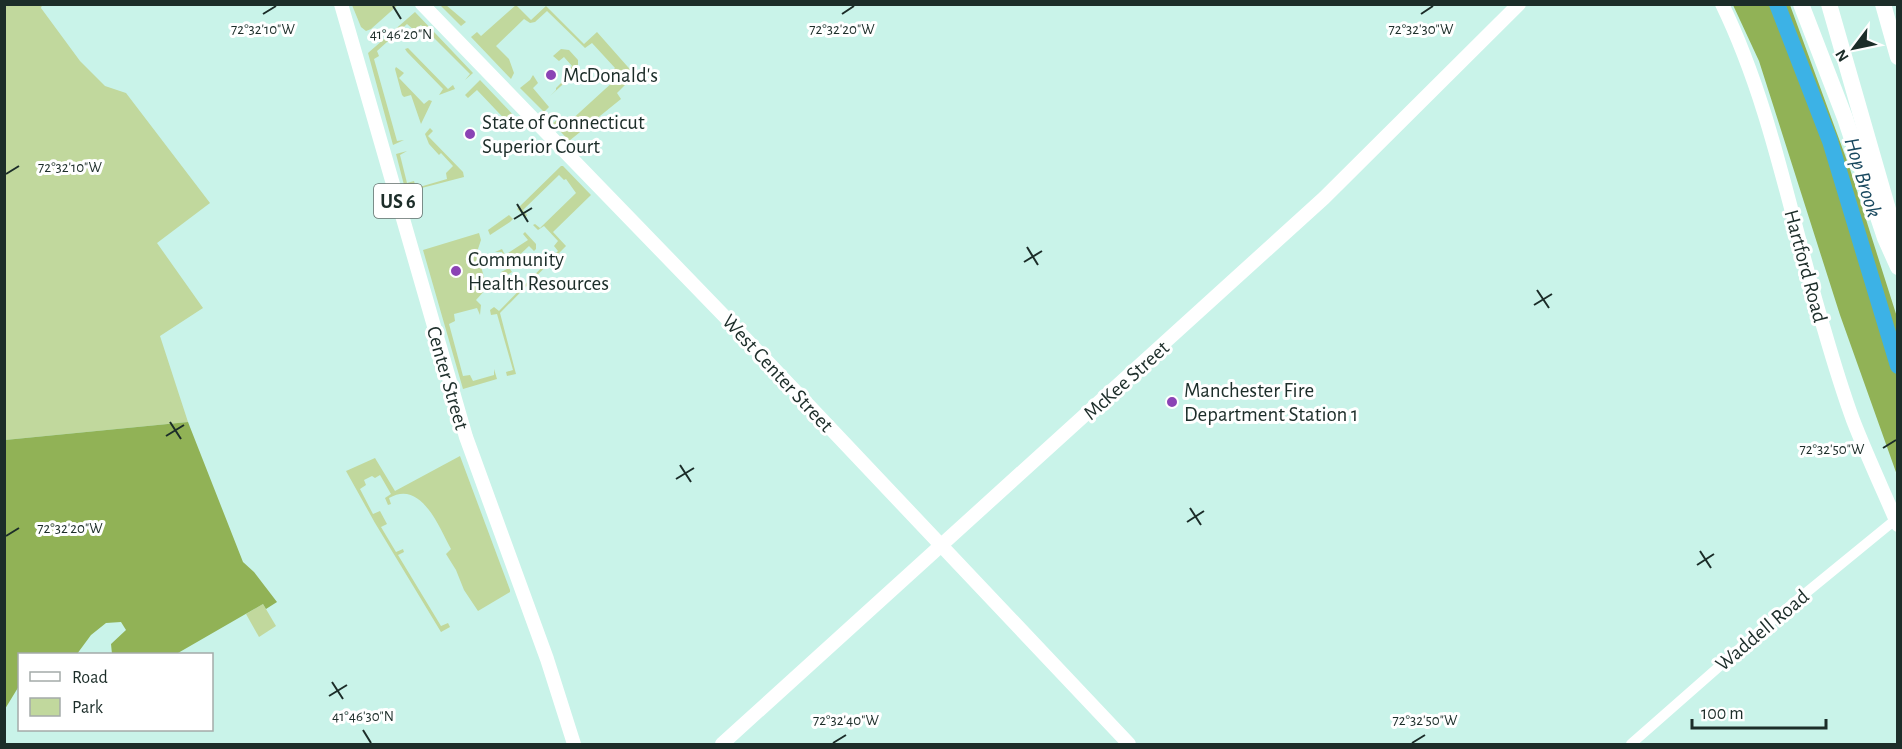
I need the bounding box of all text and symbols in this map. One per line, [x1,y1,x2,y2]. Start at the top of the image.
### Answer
north arrow [1824,18,1884,78]
text: 72°32'10"W [231,22,296,37]
text: 72°32'20"W [809,22,875,37]
text: 72°32'30"W [1389,22,1454,37]
text: 41°46'20"N [370,27,432,42]
text: N [1832,46,1852,64]
place label: McDonald's [563,65,658,86]
marker: McDonald's [544,68,558,82]
place label: State of Connecticut Superior Court [482,112,645,157]
marker: State of Connecticut Superior Court [463,127,477,141]
water label: Hop Brook [1840,135,1886,220]
text: 72°32'10"W [38,160,103,175]
road number: US 6 [374,184,422,218]
street label: Hartford Road [1780,207,1831,325]
place label: Community Health Resources [468,249,609,294]
marker: Community Health Resources [449,264,463,278]
street label: West Center Street [718,311,837,436]
street label: Center Street [423,324,472,433]
street label: McKee Street [1080,337,1173,424]
place label: Manchester Fire Department Station 1 [1184,380,1358,425]
marker: Manchester Fire Department Station 1 [1165,395,1179,409]
text: 72°32'50"W [1800,442,1865,457]
text: 72°32'20"W [37,521,103,536]
street label: Waddell Road [1712,586,1813,675]
legend [18,653,213,731]
text: Road [72,669,108,687]
scale bar [1692,692,1826,730]
text: Park [72,699,104,717]
text: 100 m [1701,705,1744,723]
text: 41°46'30"N [332,709,394,724]
text: 72°32'40"W [813,713,880,728]
text: 72°32'50"W [1393,713,1458,728]

